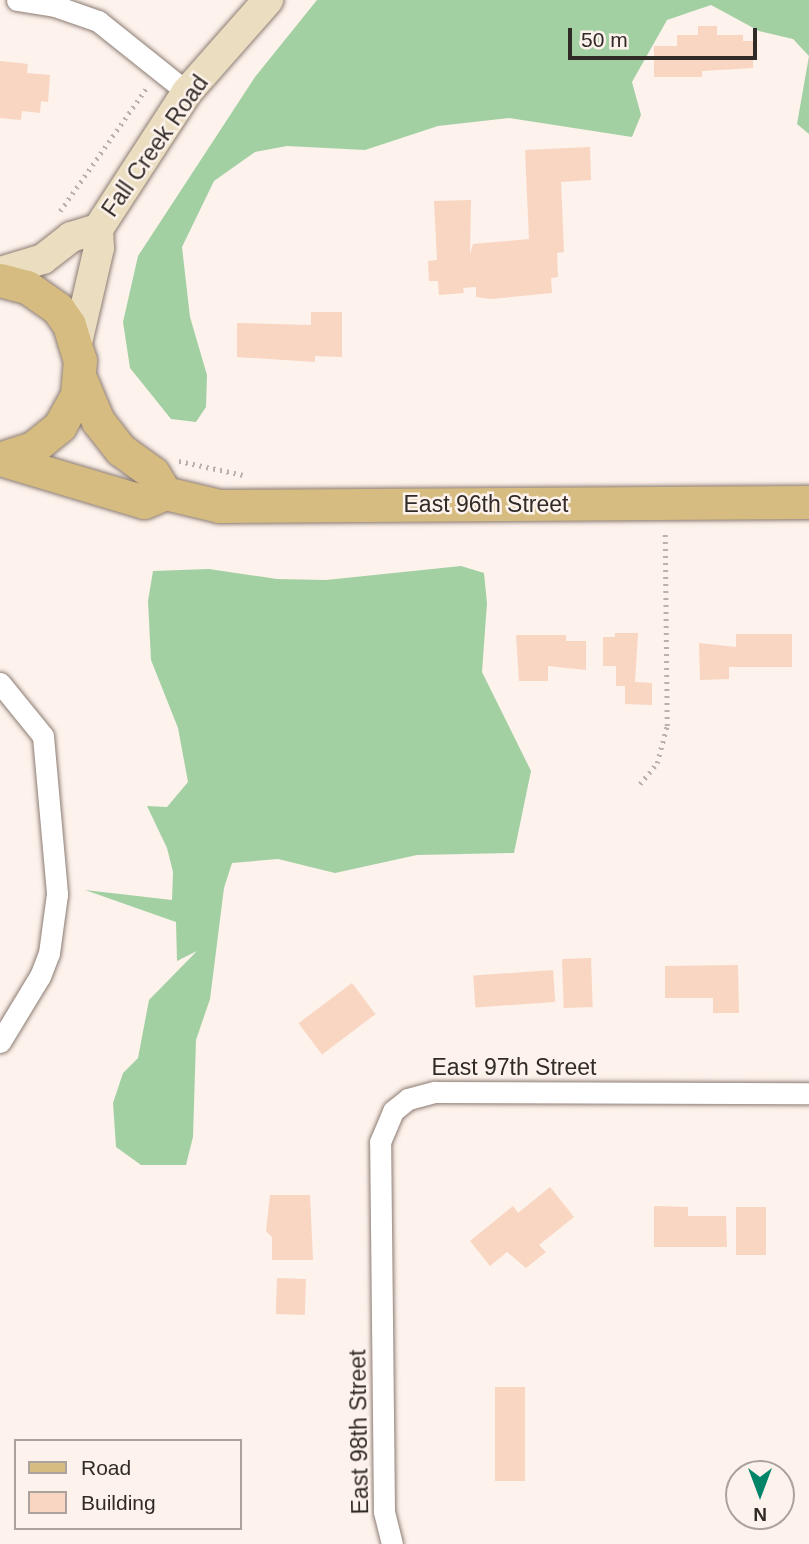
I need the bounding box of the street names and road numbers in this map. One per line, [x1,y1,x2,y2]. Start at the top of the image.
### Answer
street label: Fall Creek Road [96,70,214,222]
street label: East 96th Street [404,490,568,518]
street label: East 97th Street [432,1053,596,1081]
street label: East 98th Street [344,1349,374,1515]

